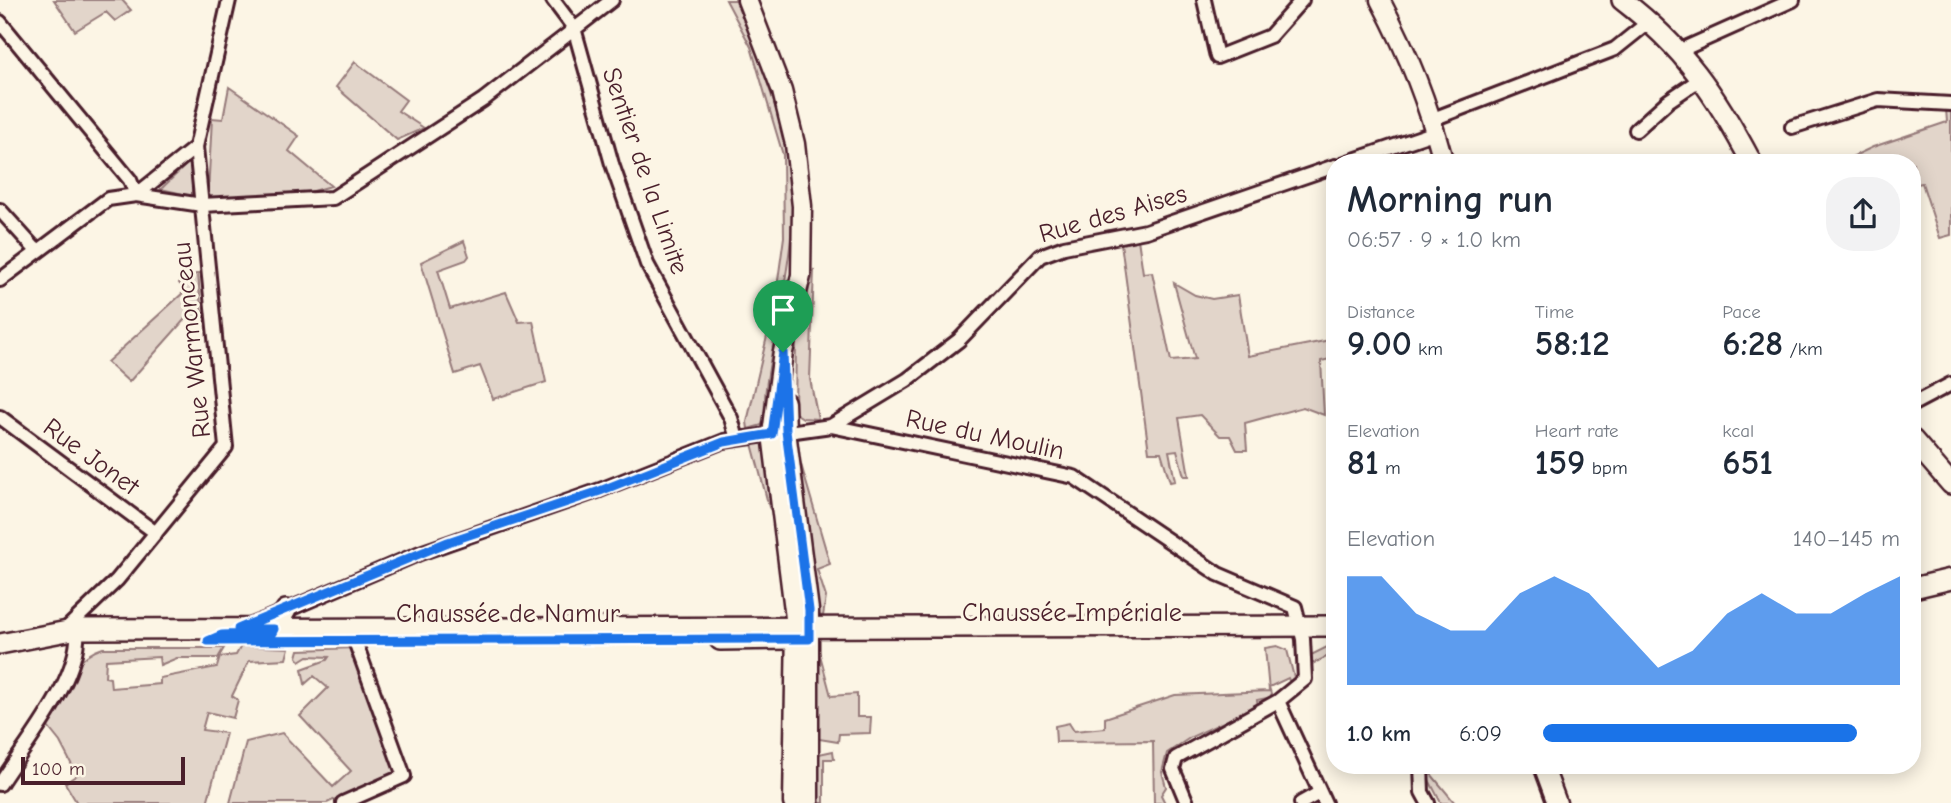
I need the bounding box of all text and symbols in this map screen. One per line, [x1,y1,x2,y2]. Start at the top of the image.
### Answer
street label: Sentier de la Limite [596,64,694,278]
button: share [1826,177,1900,251]
text: Morning run [1347,178,1553,222]
street label: Rue des Aises [1036,179,1190,249]
text: 06:57 · 9 × 1.0 km [1347,226,1521,253]
street label: Rue Warmonceau [167,241,217,439]
pin [753,280,813,352]
icon: arrive [764,291,802,329]
text: Distance [1347,301,1415,323]
text: Time [1535,301,1574,323]
text: Pace [1722,301,1761,323]
text: 9.00 [1347,323,1412,364]
text: 58:12 [1535,323,1610,364]
text: 6:28 [1722,323,1783,364]
text: km [1412,338,1443,360]
text: /km [1783,338,1823,360]
street label: Rue du Moulin [903,404,1067,466]
street label: Rue Jonet [37,412,146,503]
text: Elevation [1347,420,1420,442]
text: Heart rate [1535,420,1618,442]
text: kcal [1722,420,1754,442]
text: 81 [1347,442,1379,483]
text: 159 [1535,442,1585,483]
text: 651 [1722,442,1773,483]
text: m [1379,457,1401,479]
text: bpm [1585,457,1628,479]
text: Elevation [1347,525,1435,552]
text: 140–145 m [1793,525,1900,552]
street label: Chaussée Impériale [962,598,1182,628]
street label: Chaussée de Namur [396,599,621,629]
text: 1.0 km [1347,720,1411,747]
text: 6:09 [1459,720,1502,747]
scale bar [21,754,186,786]
text: 100 m [32,758,85,780]

